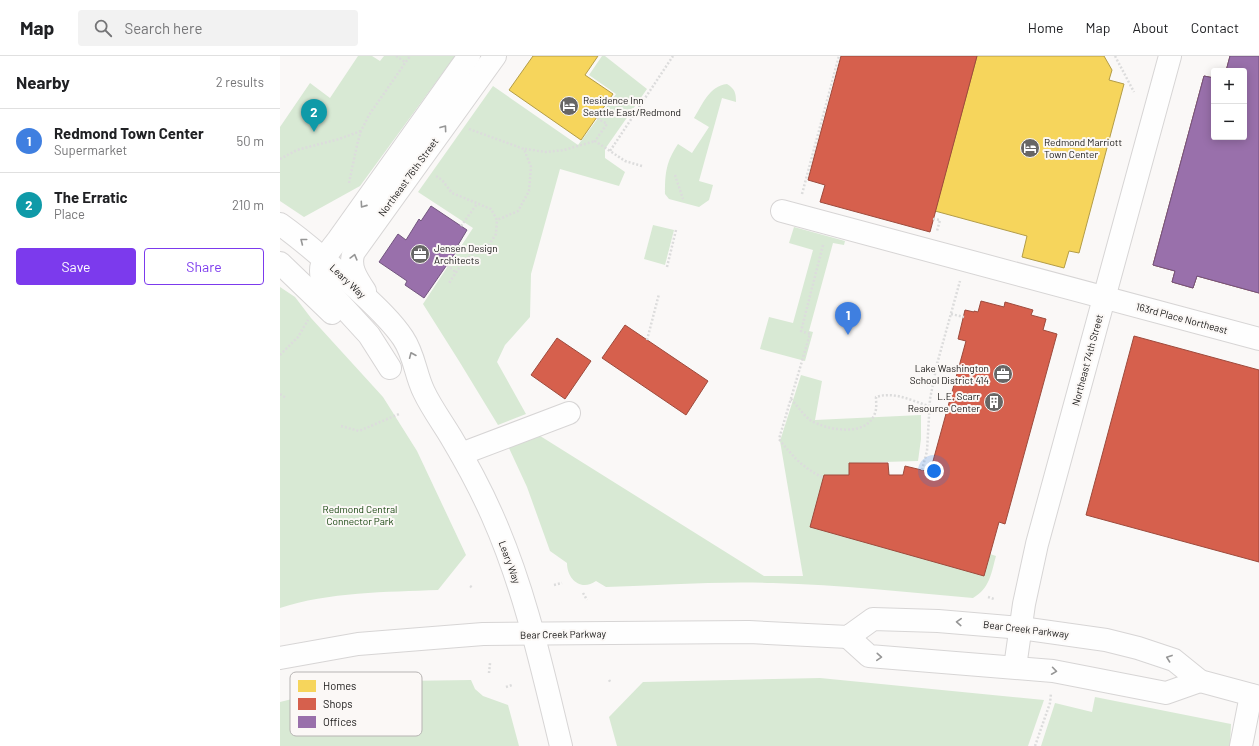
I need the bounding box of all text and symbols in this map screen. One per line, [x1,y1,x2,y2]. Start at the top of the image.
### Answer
search box [78,10,358,46]
text: Map [20,16,54,39]
icon: search [92,17,114,39]
text: Search here [124,19,202,37]
text: Home [1028,19,1064,36]
text: Map [1086,19,1110,36]
text: About [1132,19,1169,36]
text: Contact [1191,19,1239,36]
map controls [1211,68,1247,140]
button: + [1211,68,1247,104]
text: Nearby [16,72,70,92]
text: 2 results [216,74,264,90]
place label: Residence Inn Seattle East/Redmond [583,94,681,118]
hotel icon: Residence Inn Seattle East/Redmond [558,95,580,117]
pin: 2 [301,99,327,132]
button: − [1211,104,1247,140]
text: Redmond Town Center [54,124,204,142]
one-way arrow [439,125,446,132]
text: 1 [27,133,31,149]
text: 50 m [237,133,264,149]
street label: Northeast 76th Street [376,135,441,219]
place label: Redmond Marriott Town Center [1044,136,1122,160]
hotel icon: Redmond Marriott Town Center [1019,137,1041,159]
text: Supermarket [54,142,127,158]
text: The Erratic [54,188,128,206]
text: 2 [25,197,33,213]
text: 210 m [232,197,264,213]
one-way arrow [360,201,368,208]
text: Place [54,206,85,222]
one-way arrow [300,239,307,246]
place label: Jensen Design Architects [434,242,498,266]
office icon: Jensen Design Architects [409,243,431,265]
button: Save [16,248,136,285]
button: Share [144,248,264,285]
one-way arrow [349,253,357,260]
street label: Leary Way [328,261,369,301]
street label: 163rd Place Northeast [1135,300,1230,336]
pin: 1 [835,302,861,335]
street label: Northeast 74th Street [1069,313,1105,407]
one-way arrow [408,351,416,358]
place label: Lake Washington School District 414 [910,362,989,386]
office icon: Lake Washington School District 414 [992,363,1014,385]
place label: L.E. Scarr Resource Center [908,390,980,414]
building icon: L.E. Scarr Resource Center [983,391,1005,413]
your location [924,461,944,481]
park label: Redmond Central Connector Park [323,503,397,527]
street label: Leary Way [497,539,523,585]
one-way arrow [956,618,962,627]
street label: Bear Creek Parkway [983,618,1070,640]
street label: Bear Creek Parkway [520,627,607,641]
one-way arrow [876,653,882,662]
one-way arrow [1165,655,1172,663]
one-way arrow [1050,666,1057,675]
legend [290,672,422,736]
text: Homes [323,679,356,692]
text: Shops [323,697,353,710]
text: Offices [323,715,357,728]

